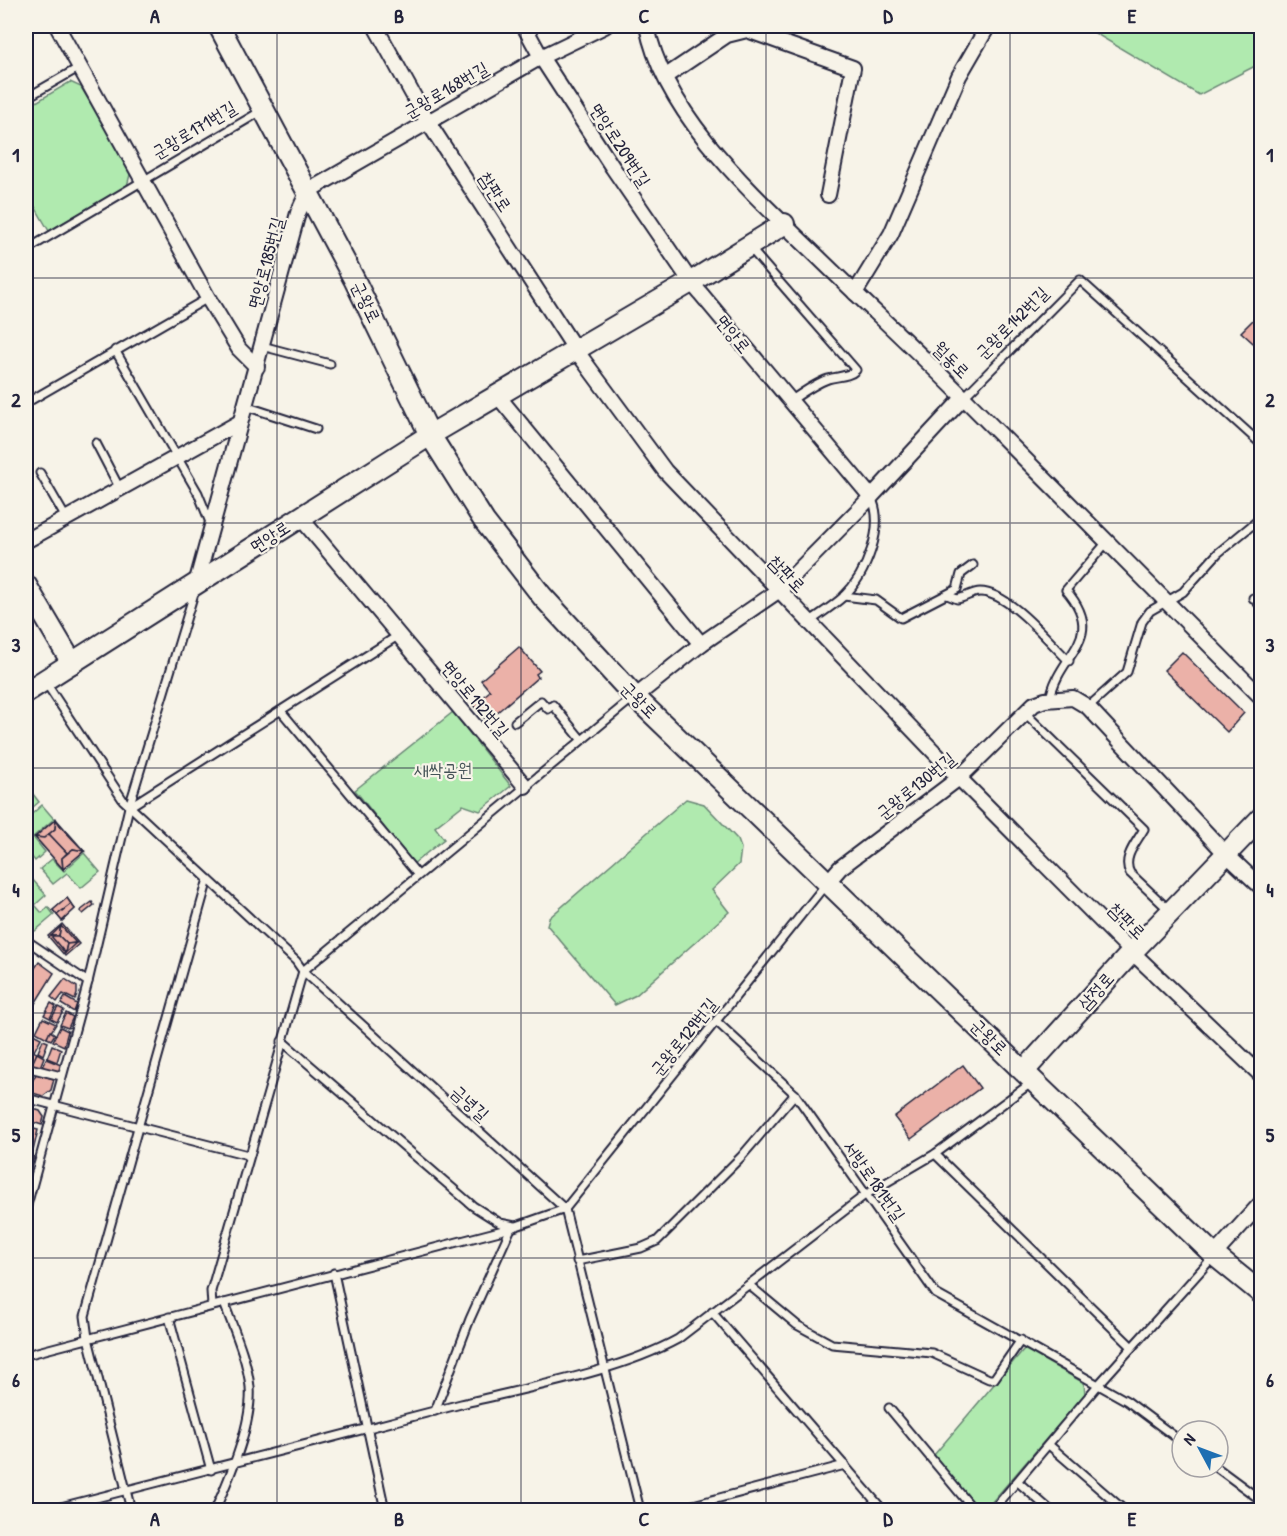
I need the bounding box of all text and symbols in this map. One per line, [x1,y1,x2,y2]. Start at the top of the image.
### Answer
text: A [150,2,160,29]
text: B [394,2,404,29]
text: C [639,2,650,29]
text: D [883,2,893,29]
text: E [1128,2,1137,29]
street label: 군왕로168번길 [399,55,493,124]
street label: 군왕로171번길 [147,94,241,165]
street label: 면앙로209번길 [584,98,657,192]
text: 1 [12,141,20,168]
text: 1 [1266,141,1274,168]
street label: 참판로 [473,167,518,217]
street label: 면앙로185번길 [241,214,290,312]
street label: 군왕로 [346,277,387,327]
street label: 군왕로142번길 [970,280,1054,365]
street label: 면앙로 [710,309,757,358]
street label: 월동로 [927,335,976,384]
text: 2 [11,386,21,413]
text: 2 [1265,386,1275,413]
street label: 면앙로 [245,514,295,559]
street label: 참판로 [763,549,811,598]
text: 3 [12,631,21,658]
text: 3 [1266,631,1275,658]
street label: 면앙로192번길 [436,655,515,743]
street label: 군왕로 [615,675,664,724]
street label: 군왕로130번길 [871,746,961,825]
park label: 새싹공원 [414,757,472,782]
text: 4 [12,876,20,903]
text: 4 [1266,876,1274,903]
street label: 참판로 [1103,896,1152,945]
street label: 삼정로 [1072,966,1119,1015]
street label: 군왕로129번길 [644,992,723,1081]
street label: 군왕로 [965,1013,1014,1061]
street label: 금녕길 [446,1079,495,1127]
text: 5 [12,1121,21,1148]
text: 5 [1266,1121,1275,1148]
street label: 서방로181번길 [837,1135,912,1227]
text: 6 [12,1366,20,1393]
text: 6 [1266,1366,1274,1393]
north arrow [1170,1419,1230,1479]
text: N [1178,1428,1200,1450]
text: A [150,1505,160,1532]
text: B [394,1505,404,1532]
text: C [639,1505,650,1532]
text: D [883,1505,893,1532]
text: E [1128,1505,1137,1532]

